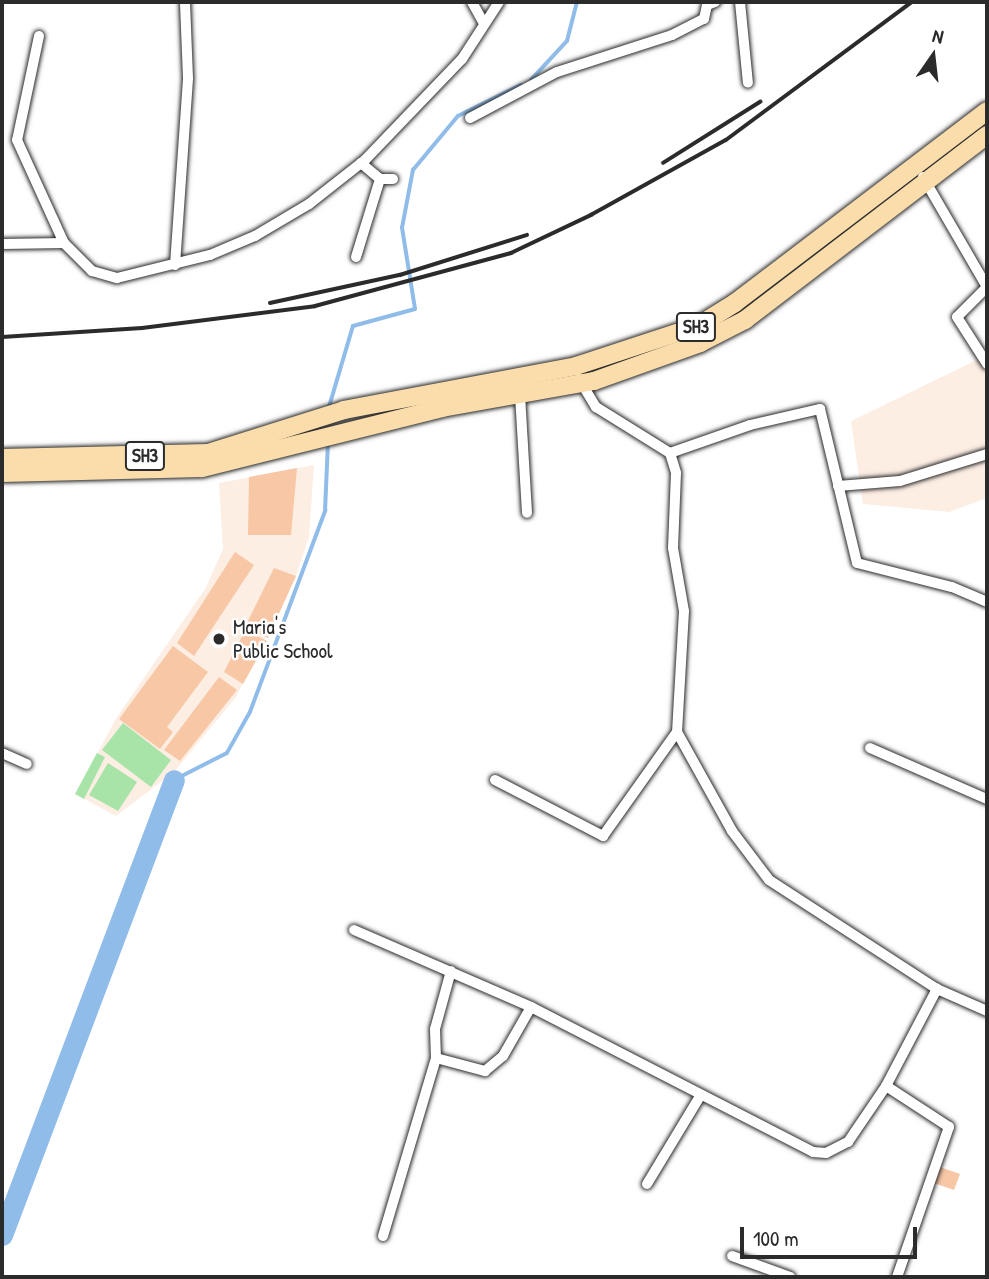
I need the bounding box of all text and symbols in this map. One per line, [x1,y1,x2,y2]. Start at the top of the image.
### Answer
north arrow [898,21,968,91]
text: N [930,22,946,49]
road number: SH3 [675,312,717,342]
road number: SH3 [124,440,166,471]
place label: Maria's Public School [233,614,333,664]
marker: Maria's Public School [211,631,227,647]
scale bar [744,1212,921,1256]
text: 100 m [753,1224,799,1253]

